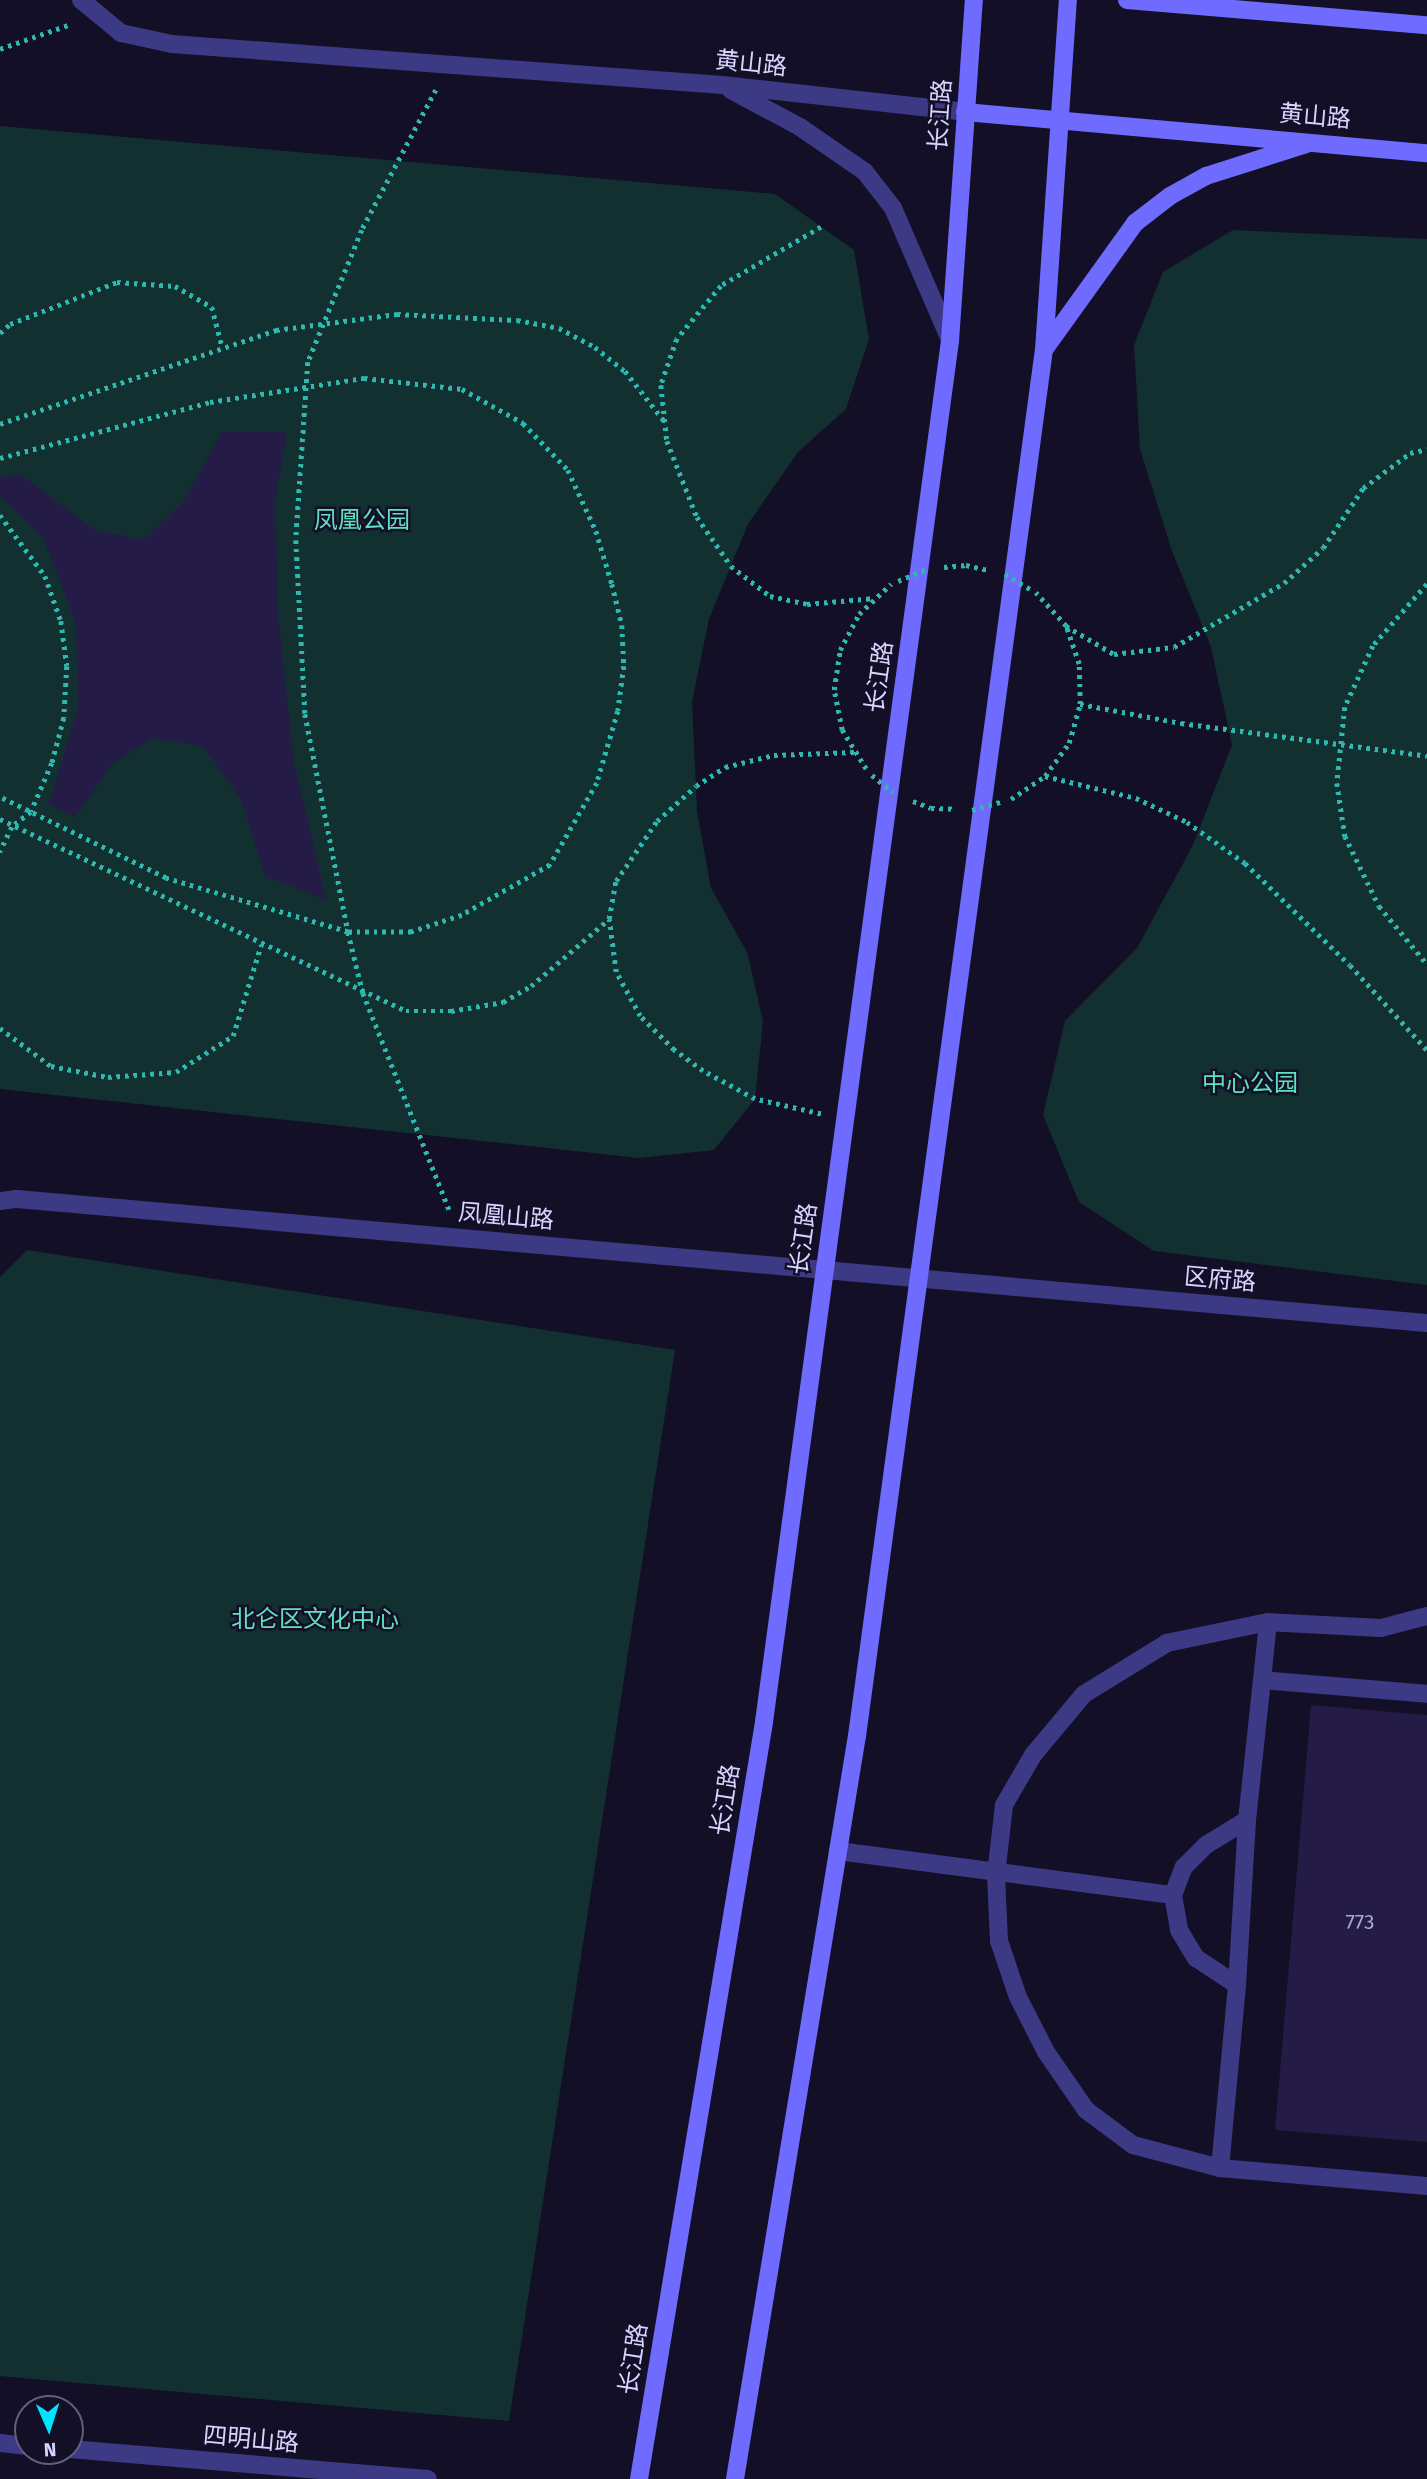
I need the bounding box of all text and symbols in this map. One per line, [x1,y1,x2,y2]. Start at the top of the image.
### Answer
street label: 黄山路 [714,46,788,82]
street label: 长江路 [924,78,958,152]
street label: 黄山路 [1278,100,1352,134]
park label: 凤凰公园 [314,507,410,535]
street label: 长江路 [861,639,899,715]
park label: 中心公园 [1202,1070,1298,1098]
street label: 凤凰山路 [457,1198,555,1236]
street label: 长江路 [785,1201,823,1277]
street label: 区府路 [1183,1263,1257,1297]
park label: 北仑区文化中心 [231,1606,399,1634]
street label: 长江路 [706,1762,746,1838]
house number: 773 [1346,1909,1374,1935]
street label: 长江路 [614,2321,654,2397]
north arrow [14,2395,84,2465]
street label: 四明山路 [202,2421,300,2459]
text: N [43,2438,57,2461]

